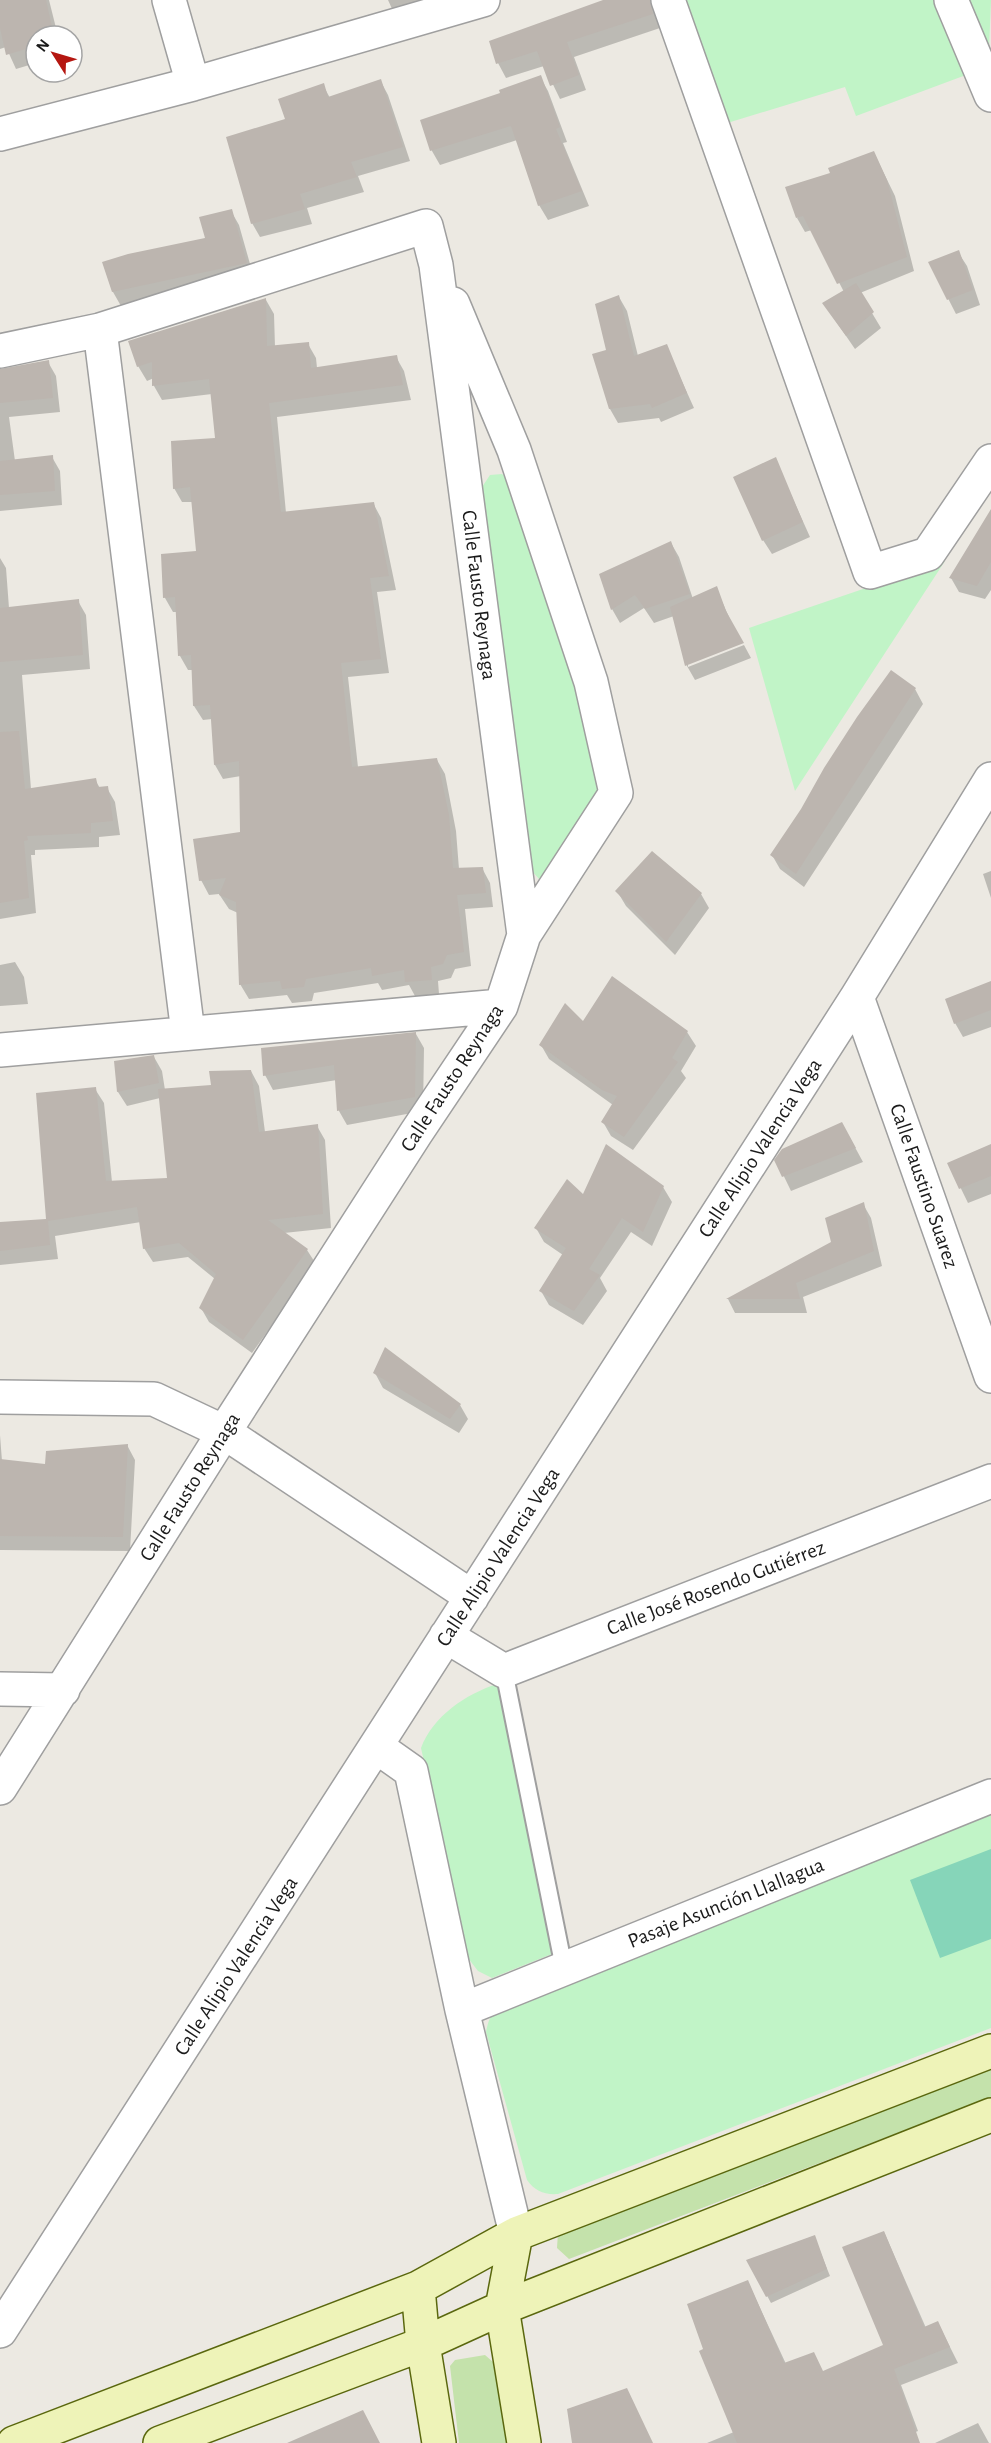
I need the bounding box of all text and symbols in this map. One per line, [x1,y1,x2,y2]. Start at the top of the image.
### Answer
north arrow [24,24,84,84]
text: N [33,36,53,55]
street label: Calle Fausto Reynaga [458,509,500,681]
street label: Calle Fausto Reynaga [397,1000,507,1155]
street label: Calle Alipio Valencia Vega [694,1055,826,1241]
street label: Calle Faustino Suarez [886,1101,962,1271]
street label: Calle Fausto Reynaga [136,1409,244,1565]
street label: Calle Alipio Valencia Vega [432,1464,564,1650]
street label: Calle José Rosendo Gutiérrez [604,1537,828,1639]
street label: Pasaje Asunción Llallagua [625,1854,827,1952]
street label: Calle Alipio Valencia Vega [170,1873,302,2059]

